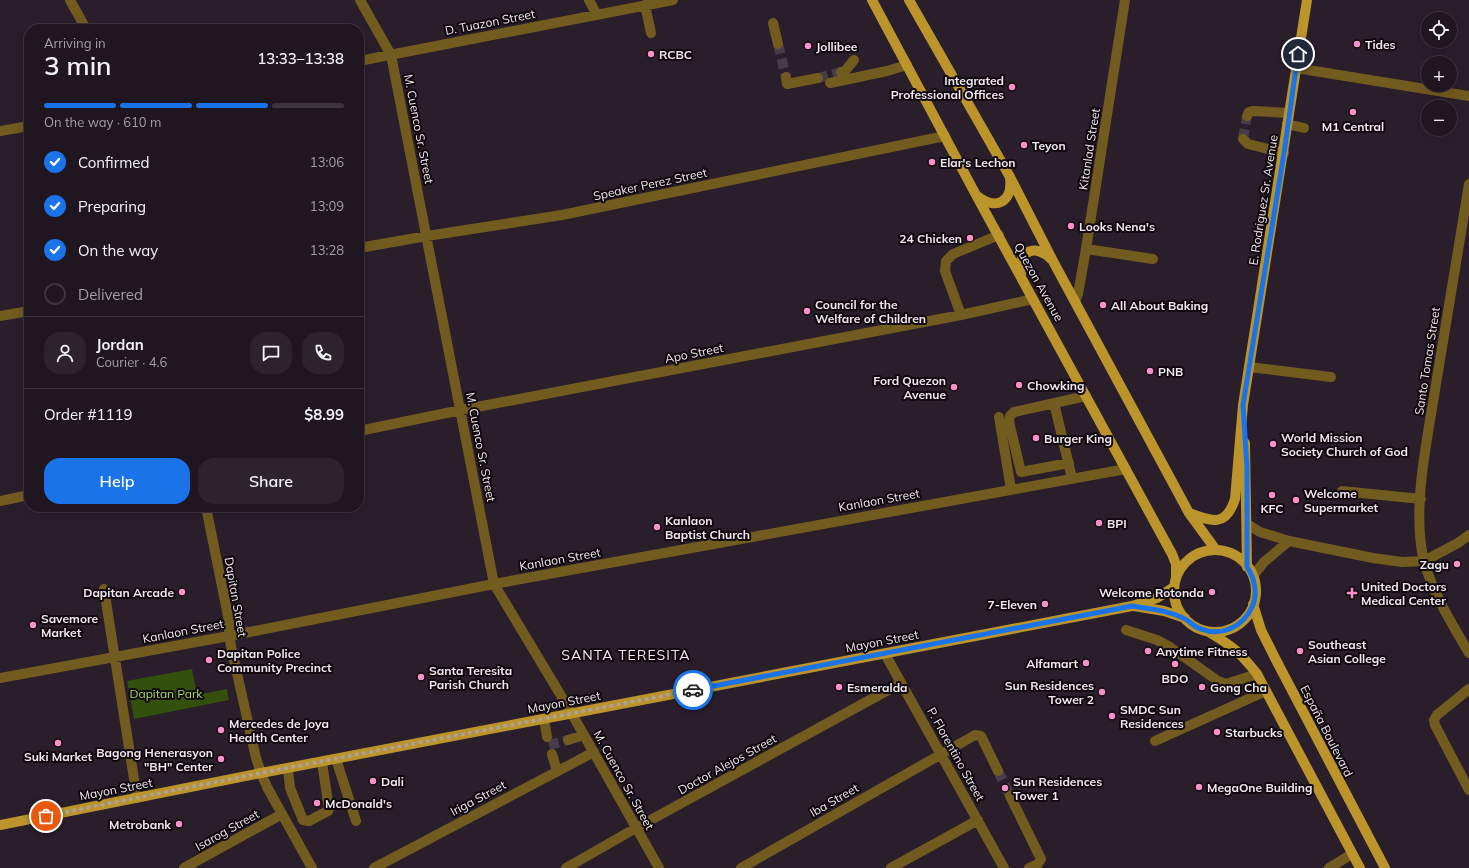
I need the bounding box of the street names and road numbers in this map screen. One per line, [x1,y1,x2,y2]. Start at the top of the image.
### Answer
street label: D. Tuazon Street [444,6,536,38]
street label: M. Cuenco Sr. Street [401,73,437,185]
street label: Kitanlad Street [1075,107,1103,191]
street label: E. Rodriguez Sr. Avenue [1245,134,1281,266]
street label: Speaker Perez Street [592,165,708,203]
street label: Quezon Avenue [1011,240,1067,324]
street label: Santo Tomas Street [1411,306,1443,416]
street label: Apo Street [664,340,724,366]
street label: M. Cuenco Sr. Street [463,391,499,503]
street label: Kanlaon Street [837,485,921,515]
street label: Kanlaon Street [518,544,602,574]
street label: Dapitan Street [222,556,250,638]
street label: Kanlaon Street [141,616,225,646]
street label: Mayon Street [844,627,920,655]
street label: España Boulevard [1297,683,1357,779]
street label: Mayon Street [526,688,602,716]
street label: P. Florentino Street [924,705,988,803]
street label: M. Cuenco Sr. Street [590,728,658,832]
street label: Doctor Alejos Street [675,731,779,797]
street label: Mayon Street [78,775,154,803]
street label: Iriga Street [448,777,508,819]
street label: Iba Street [807,780,861,820]
street label: Isarog Street [192,806,262,854]

